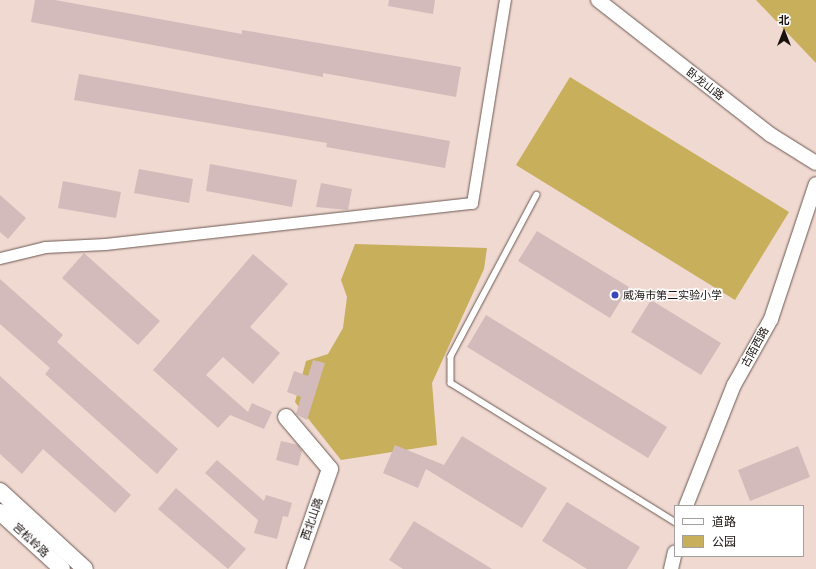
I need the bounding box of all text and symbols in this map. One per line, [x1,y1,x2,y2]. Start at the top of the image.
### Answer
north arrow [764,12,804,52]
text: 北 [779,13,790,27]
street label: 卧龙山路 [684,65,726,103]
place label: 威海市第二实验小学 [623,288,722,302]
marker: 威海市第二实验小学 [610,290,620,300]
street label: 古陌西路 [739,325,771,369]
street label: 西北山路 [299,496,325,542]
legend [674,505,804,557]
text: 道路 [712,514,736,530]
street label: 宫松岭路 [10,520,52,560]
text: 公园 [712,534,736,550]

